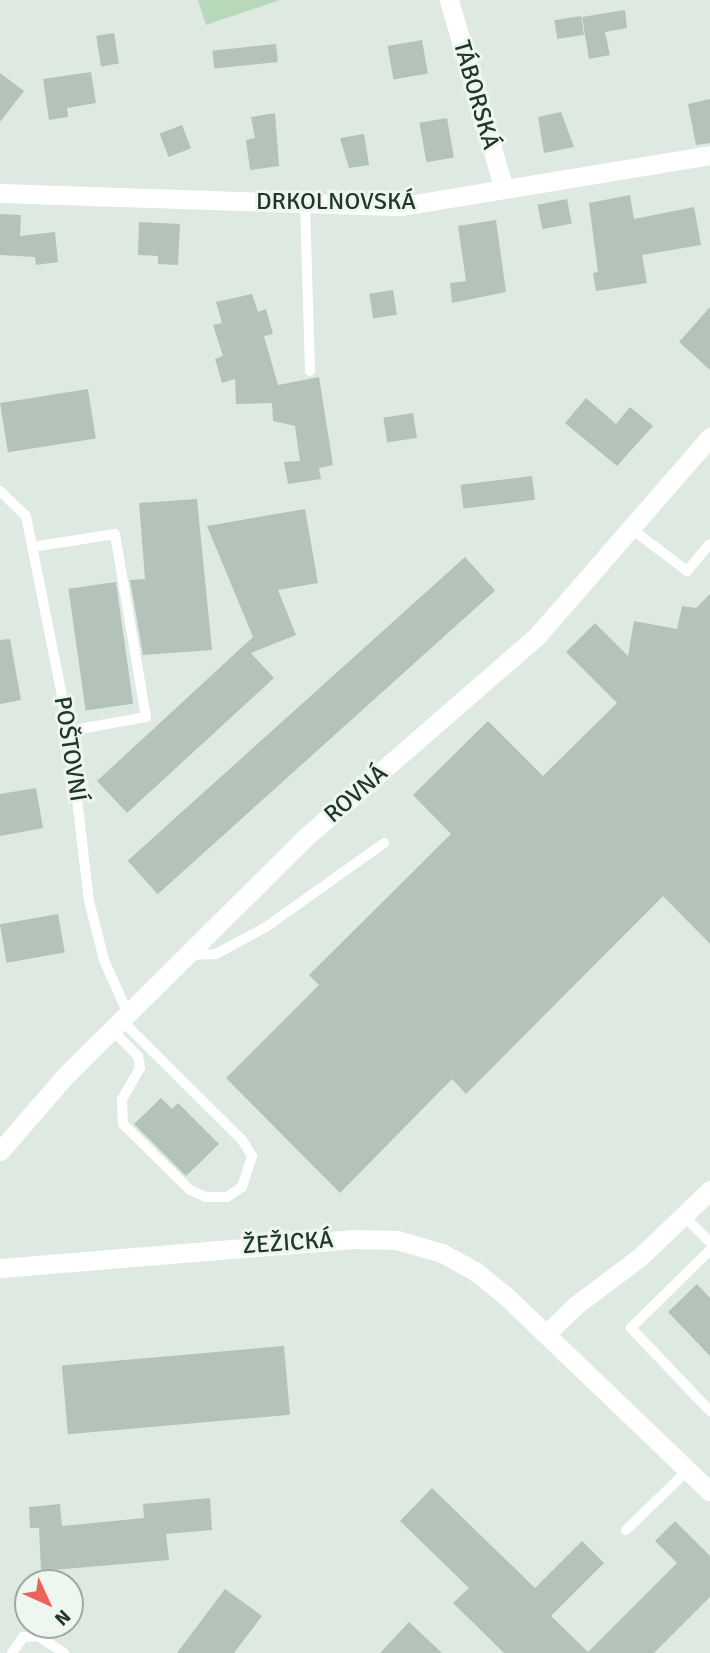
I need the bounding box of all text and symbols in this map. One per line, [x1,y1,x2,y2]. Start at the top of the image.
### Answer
street label: TÁBORSKÁ [447,37,505,153]
street label: DRKOLNOVSKÁ [256,188,416,216]
street label: POŠTOVNÍ [47,694,93,804]
street label: ROVNÁ [319,759,393,829]
street label: ŽEŽICKÁ [242,1225,334,1261]
north arrow [14,1569,84,1639]
text: N [49,1604,76,1631]

